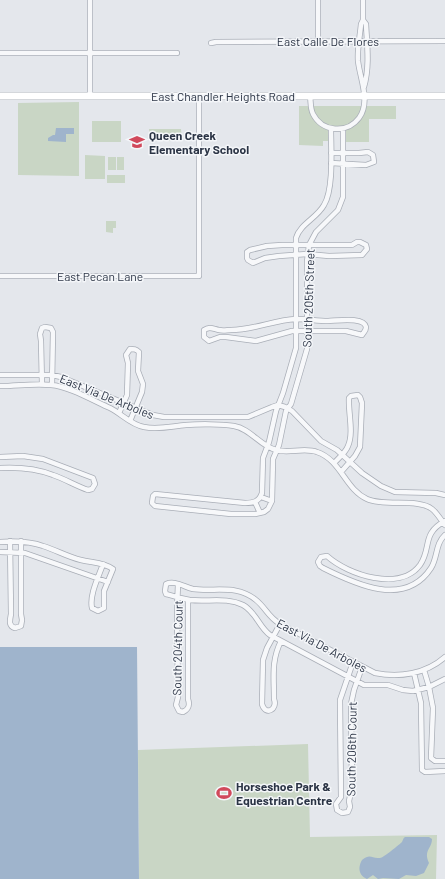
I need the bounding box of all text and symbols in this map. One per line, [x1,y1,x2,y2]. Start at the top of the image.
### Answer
street label: East Calle De Flores [277,34,379,48]
street label: East Chandler Heights Road [151,89,295,103]
place label: Queen Creek Elementary School [149,128,249,156]
school or university icon: Queen Creek Elementary School [128,133,146,151]
street label: South 205th Street [299,248,317,348]
street label: East Pecan Lane [57,269,143,283]
street label: East Via De Arboles [58,371,156,421]
street label: South 204th Court [169,600,185,696]
street label: East Via De Arboles [274,615,370,675]
street label: South 206th Court [343,701,359,797]
place label: Horseshoe Park & Equestrian Centre [236,779,333,807]
sports icon: Horseshoe Park & Equestrian Centre [215,784,233,802]

